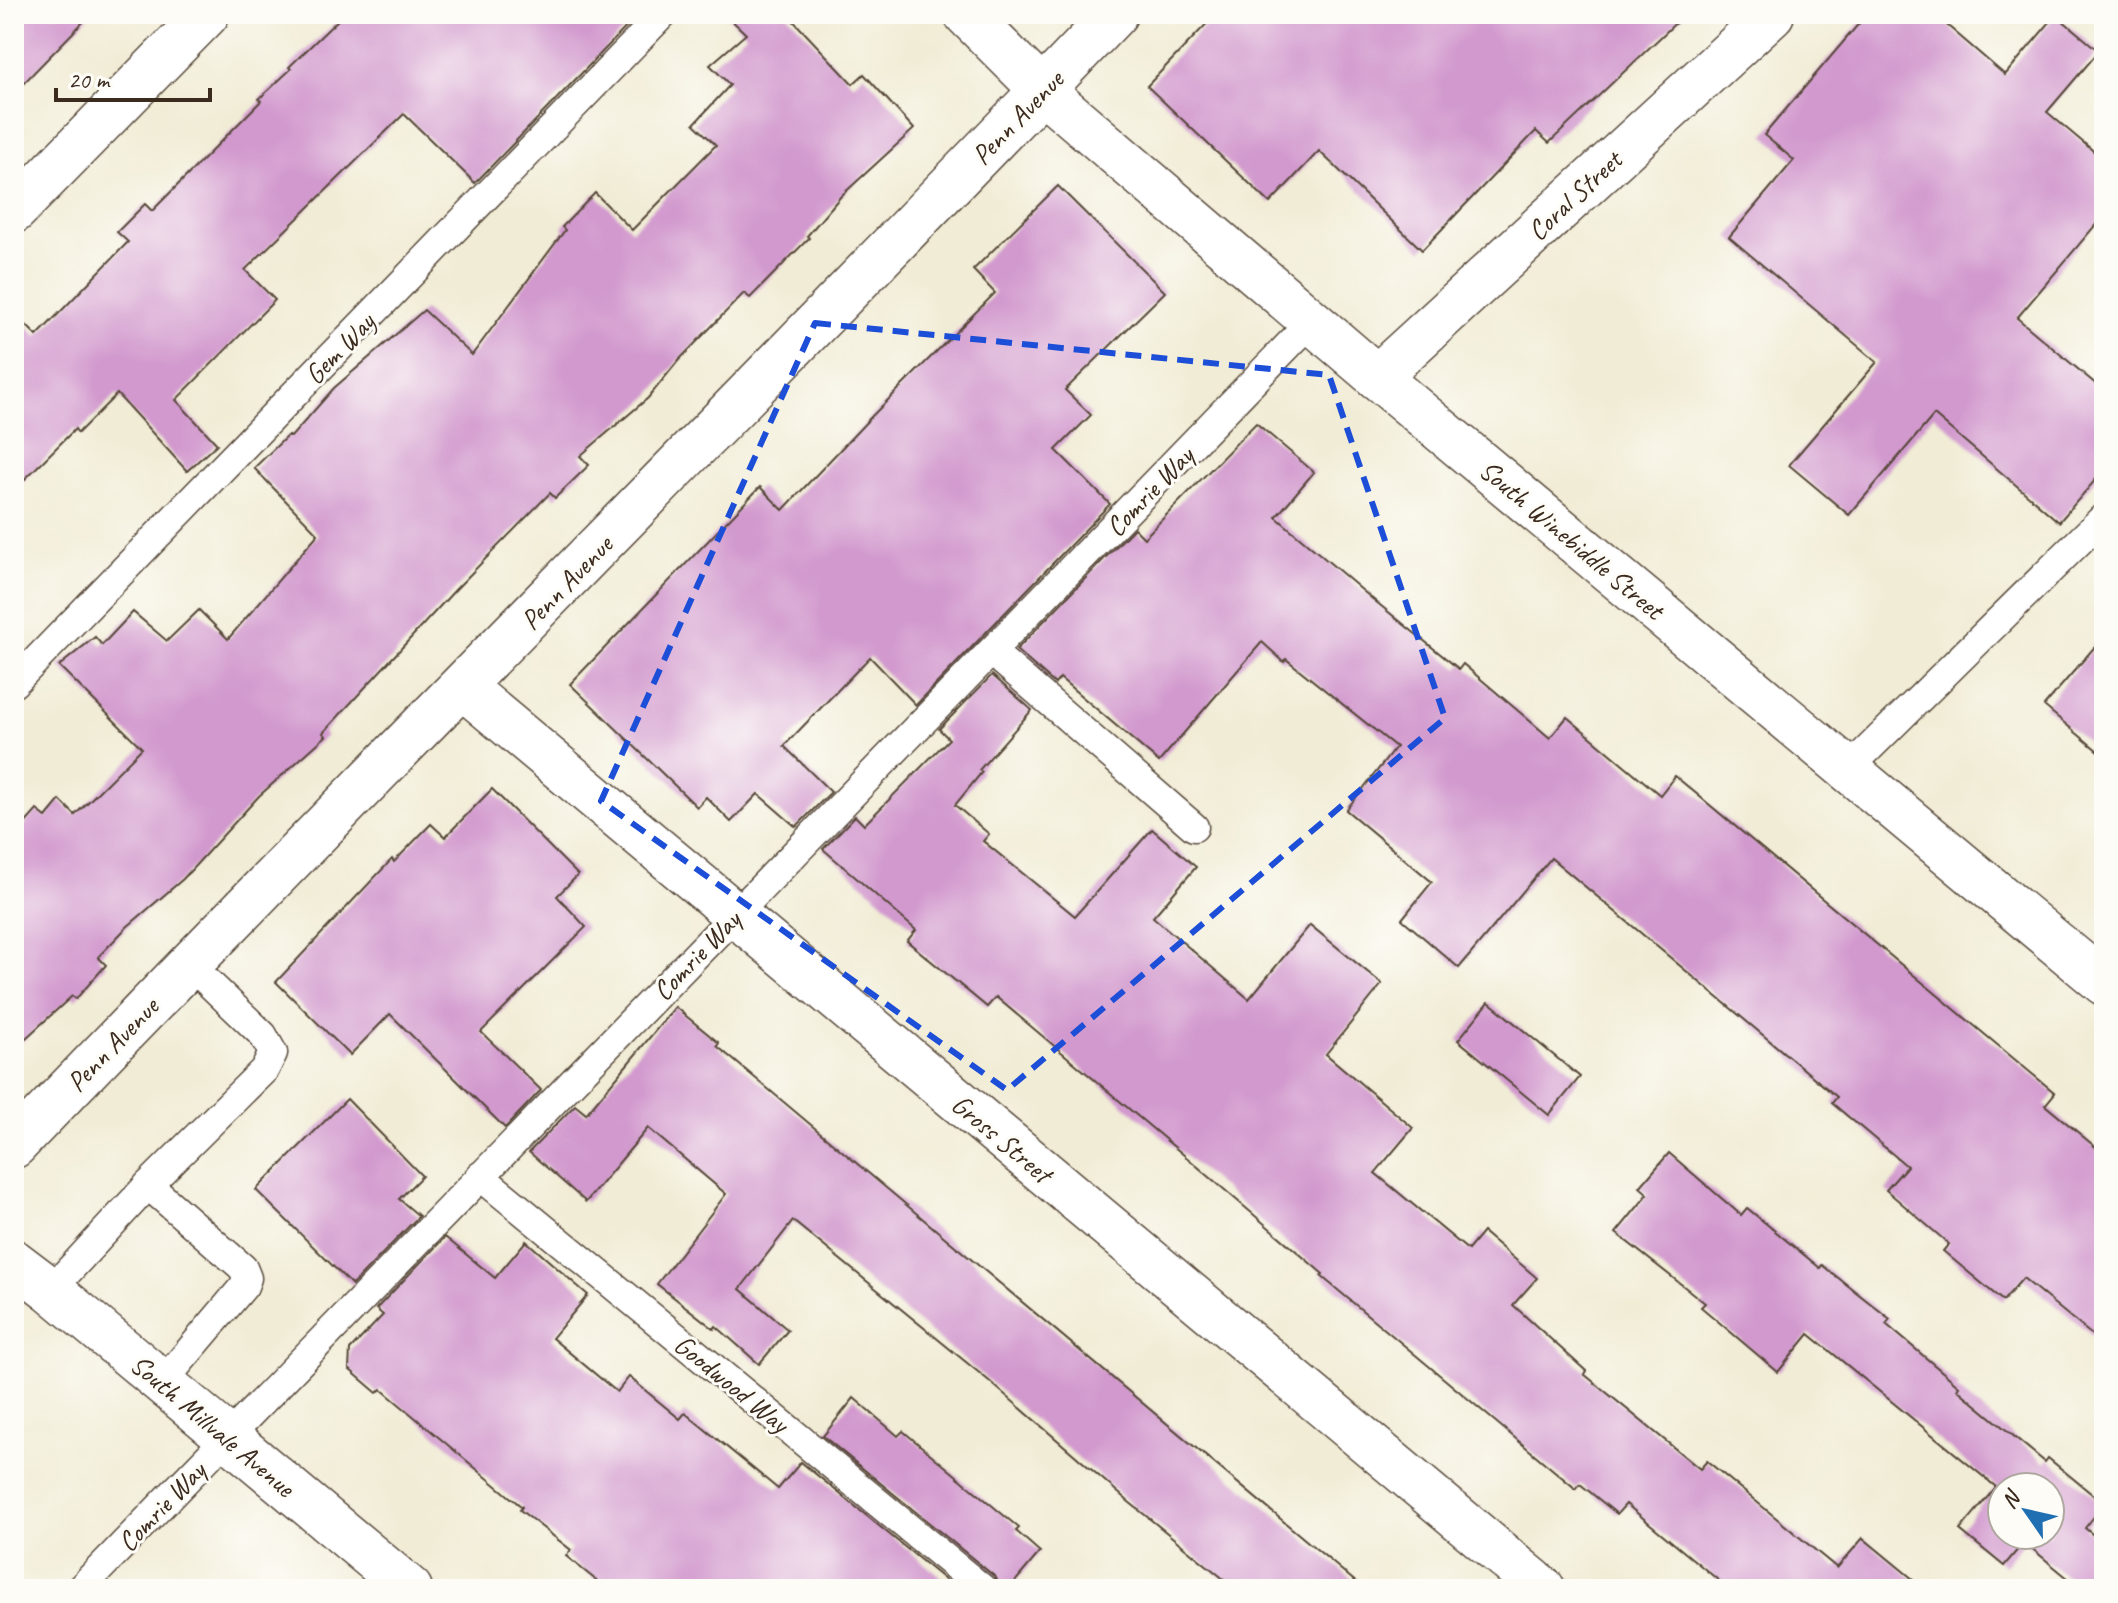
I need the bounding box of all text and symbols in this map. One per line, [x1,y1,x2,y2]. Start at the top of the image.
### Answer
scale bar [56,52,210,102]
street label: Penn Avenue [964,61,1072,172]
text: 20 m [68,65,111,95]
street label: Coral Street [1520,141,1631,248]
street label: Gem Way [297,303,384,391]
street label: Comrie Way [1098,437,1203,544]
street label: South Winebiddle Street [1472,452,1673,628]
street label: Penn Avenue [513,526,621,637]
street label: Comrie Way [645,901,750,1008]
street label: Penn Avenue [59,988,167,1099]
street label: Gross Street [945,1086,1062,1193]
street label: Goodwood Way [667,1327,798,1442]
street label: South Millvale Avenue [123,1347,303,1505]
street label: Comrie Way [110,1452,215,1559]
north arrow [1986,1471,2066,1551]
text: N [1995,1484,2028,1514]

